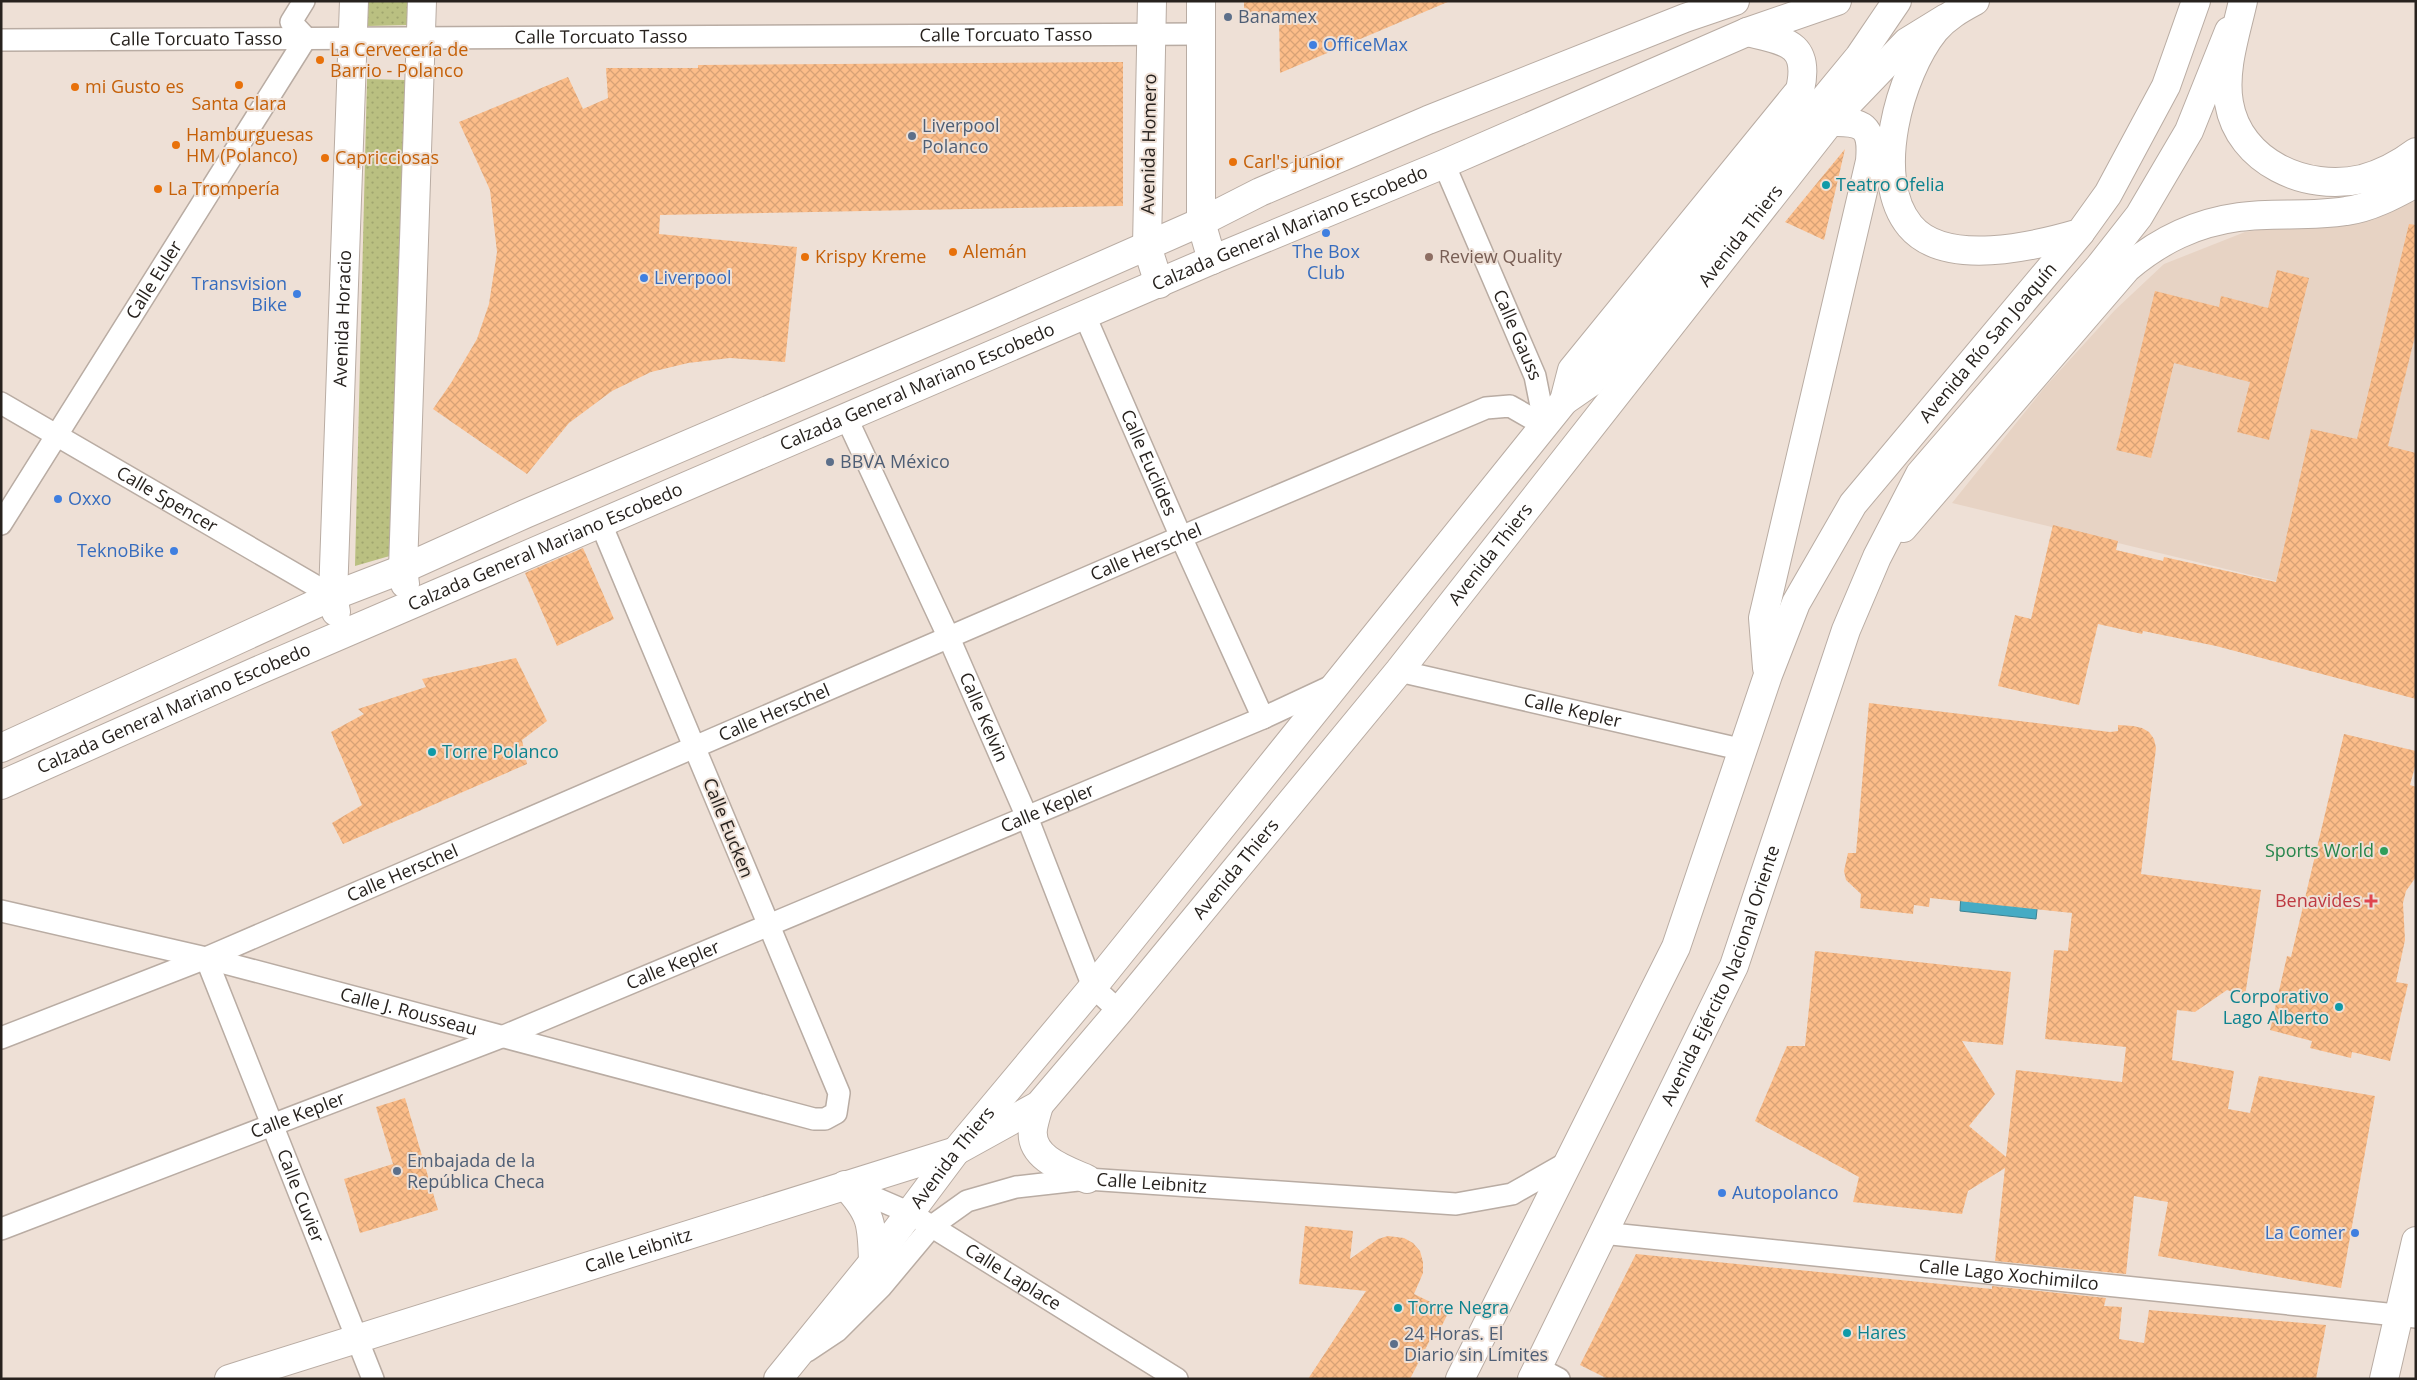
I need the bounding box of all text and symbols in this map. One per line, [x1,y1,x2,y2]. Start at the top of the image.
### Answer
place label: Banamex [1238,4,1317,28]
marker: Banamex [1222,11,1234,23]
street label: Calle Torcuato Tasso [919,22,1092,46]
street label: Calle Torcuato Tasso [514,24,687,48]
street label: Calle Torcuato Tasso [109,26,283,50]
place label: OfficeMax [1323,32,1409,56]
place label: La Cervecería de Barrio - Polanco [330,37,468,82]
marker: OfficeMax [1307,39,1319,51]
marker: La Cervecería de Barrio - Polanco [314,54,326,66]
street label: Avenida Homero [1135,73,1161,215]
place label: mi Gusto es [85,74,184,98]
marker: Santa Clara [233,79,245,91]
marker: mi Gusto es [69,81,81,93]
place label: Santa Clara [191,91,287,115]
place label: Liverpool Polanco [922,113,1000,158]
place label: Hamburguesas HM (Polanco) [186,122,313,167]
marker: Liverpool Polanco [906,130,918,142]
marker: Hamburguesas HM (Polanco) [170,139,182,151]
place label: Capricciosas [335,145,439,169]
place label: Carl's junior [1243,149,1343,173]
marker: Capricciosas [319,152,331,164]
marker: Carl's junior [1227,156,1239,168]
street label: Calzada General Mariano Escobedo [1148,159,1431,296]
place label: Teatro Ofelia [1836,172,1945,196]
place label: La Trompería [168,176,280,200]
street label: Avenida Thiers [1692,179,1787,291]
marker: Teatro Ofelia [1820,179,1832,191]
marker: La Trompería [152,183,164,195]
marker: The Box Club [1320,227,1332,239]
street label: Calle Euler [120,235,187,323]
place label: Alemán [963,239,1027,263]
place label: The Box Club [1292,239,1360,284]
place label: Krispy Kreme [815,244,926,268]
place label: Review Quality [1439,244,1563,268]
marker: Alemán [947,246,959,258]
street label: Avenida Horacio [327,249,356,387]
marker: Krispy Kreme [799,251,811,263]
marker: Review Quality [1423,251,1435,263]
street label: Avenida Río San Joaquín [1913,257,2061,427]
place label: Liverpool [654,265,732,289]
place label: Transvision Bike [192,271,287,316]
marker: Liverpool [638,272,650,284]
street label: Calle Gauss [1488,285,1548,384]
marker: Transvision Bike [291,288,303,300]
street label: Calzada General Mariano Escobedo [776,316,1058,456]
street label: Calle Euclides [1116,405,1183,519]
place label: BBVA México [840,449,950,473]
marker: BBVA México [824,456,836,468]
street label: Calle Spencer [112,460,223,538]
street label: Calzada General Mariano Escobedo [404,476,686,616]
place label: Oxxo [68,486,112,510]
marker: Oxxo [52,493,64,505]
street label: Avenida Thiers [1442,498,1537,610]
street label: Calle Herschel [1086,517,1205,586]
place label: TeknoBike [77,538,164,562]
marker: TeknoBike [168,545,180,557]
street label: Calzada General Mariano Escobedo [33,636,314,779]
street label: Calle Kelvin [954,668,1015,765]
street label: Calle Herschel [714,677,833,746]
street label: Calle Kepler [1522,687,1624,733]
place label: Torre Polanco [442,739,559,763]
marker: Torre Polanco [426,746,438,758]
street label: Calle Eucken [698,774,760,881]
street label: Calle Kepler [997,777,1098,838]
street label: Avenida Thiers [1187,813,1284,924]
street label: Calle Herschel [343,838,461,907]
place label: Sports World [2265,838,2374,862]
street label: Avenida Ejército Nacional Oriente [1655,842,1784,1109]
marker: Sports World [2378,845,2390,857]
place label: Benavides [2275,888,2361,912]
marker: Benavides [2365,895,2377,907]
street label: Calle Kepler [622,934,724,995]
street label: Calle J. Rousseau [338,981,480,1040]
place label: Corporativo Lago Alberto [2223,984,2329,1029]
marker: Corporativo Lago Alberto [2333,1001,2345,1013]
street label: Calle Kepler [247,1085,349,1143]
street label: Avenida Thiers [904,1101,999,1213]
street label: Calle Cuvier [272,1145,331,1246]
place label: Embajada de la República Checa [407,1148,545,1193]
marker: Embajada de la República Checa [391,1165,403,1177]
street label: Calle Leibnitz [1096,1167,1208,1198]
place label: Autopolanco [1732,1180,1839,1204]
marker: Autopolanco [1716,1187,1728,1199]
place label: La Comer [2265,1220,2346,1244]
street label: Calle Leibnitz [582,1222,694,1278]
marker: La Comer [2349,1227,2361,1239]
street label: Calle Laplace [961,1237,1066,1315]
street label: Calle Lago Xochimilco [1918,1253,2100,1295]
place label: Torre Negra [1408,1295,1509,1319]
marker: Torre Negra [1392,1302,1404,1314]
place label: Hares [1857,1320,1906,1344]
place label: 24 Horas. El Diario sin Límites [1404,1321,1548,1366]
marker: Hares [1841,1327,1853,1339]
marker: 24 Horas. El Diario sin Límites [1388,1338,1400,1350]

